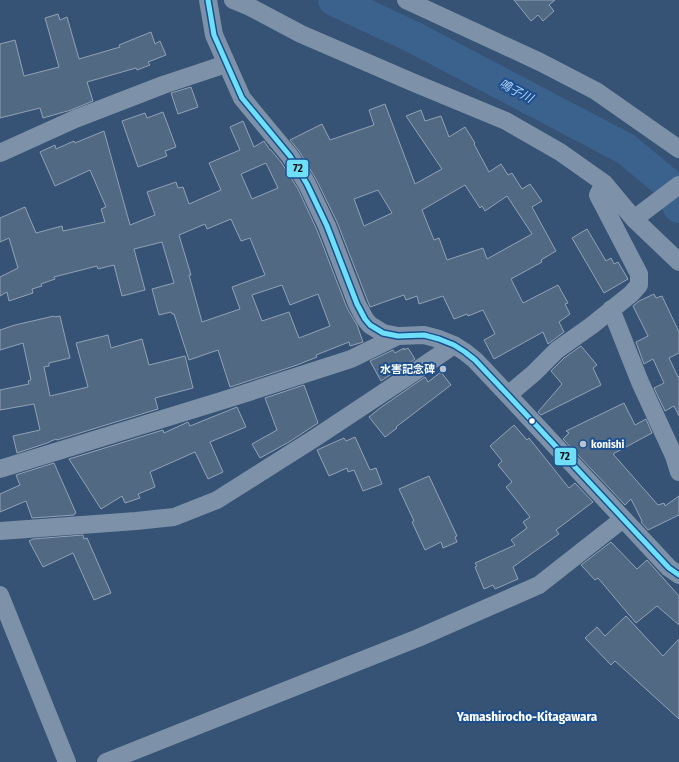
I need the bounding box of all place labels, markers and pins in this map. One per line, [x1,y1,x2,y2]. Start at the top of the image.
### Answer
place label: 水害記念碑 [380,363,435,376]
marker: 水害記念碑 [438,364,448,374]
unlabelled marker [527,416,537,426]
place label: konishi [591,438,625,451]
marker: konishi [578,439,588,449]

